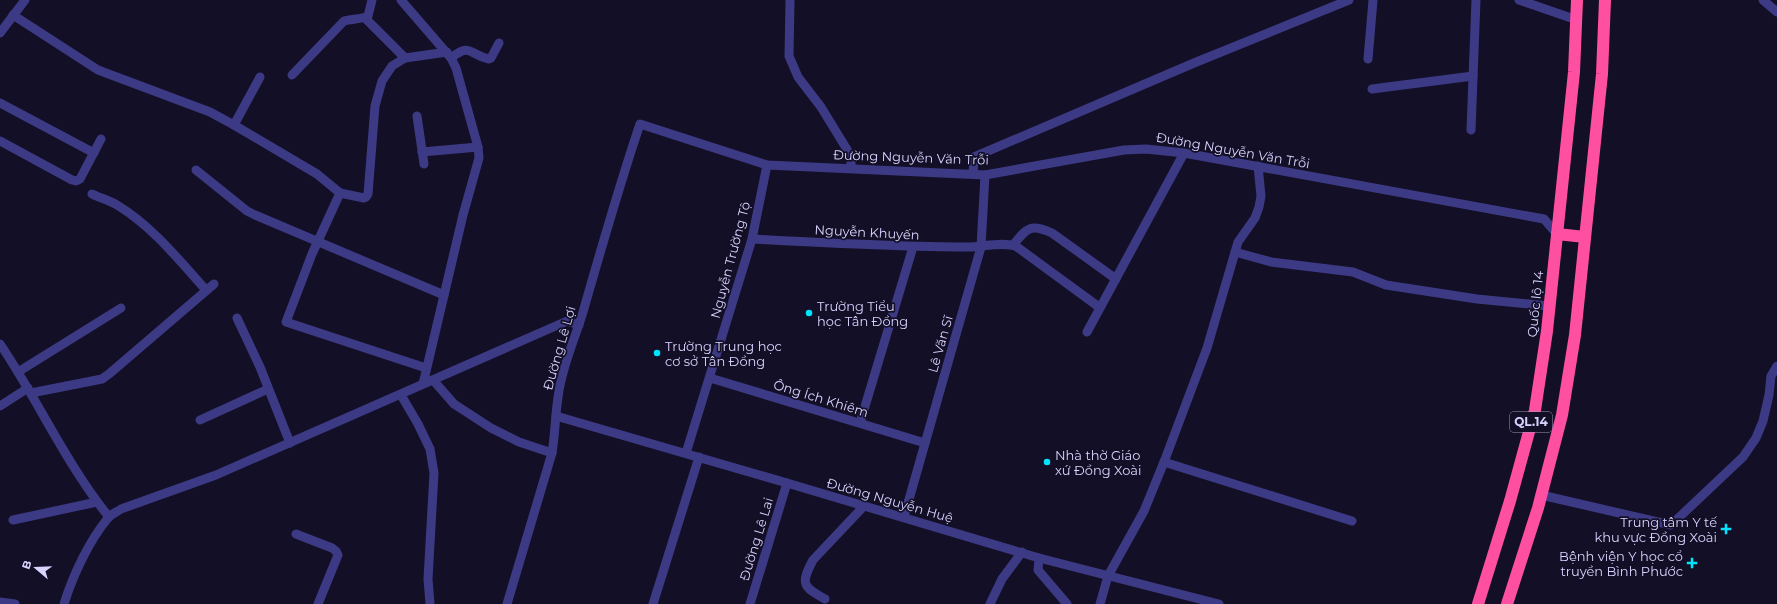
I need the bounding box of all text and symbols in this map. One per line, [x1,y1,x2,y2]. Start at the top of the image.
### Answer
street label: Đường Nguyễn Văn Trỗi [1155,129,1311,171]
street label: Đường Nguyễn Văn Trỗi [833,146,989,168]
street label: Nguyễn Trường Tộ [707,200,753,320]
street label: Nguyễn Khuyến [814,221,920,243]
street label: Quốc lộ 14 [1524,270,1546,338]
place label: Trường Tiểu học Tân Đồng [817,298,908,329]
street label: Đường Lê Lợi [539,304,579,392]
marker: Trường Tiểu học Tân Đồng [804,308,814,318]
street label: Lê Văn Sĩ [924,313,956,374]
place label: Trường Trung học cơ sở Tân Đồng [665,338,782,369]
marker: Trường Trung học cơ sở Tân Đồng [652,348,662,358]
street label: Ông Ích Khiêm [772,376,870,420]
road number: QL.14 [1510,412,1552,432]
place label: Nhà thờ Giáo xứ Đồng Xoài [1055,447,1142,478]
marker: Nhà thờ Giáo xứ Đồng Xoài [1042,457,1052,467]
street label: Đường Nguyễn Huệ [825,474,955,526]
street label: Đường Lê Lai [736,495,776,583]
place label: Trung tâm Y tế khu vực Đồng Xoài [1595,514,1717,545]
marker: Trung tâm Y tế khu vực Đồng Xoài [1720,523,1732,535]
north arrow [16,548,56,588]
place label: Bệnh viện Y học cổ truyền Bình Phước [1559,548,1683,579]
marker: Bệnh viện Y học cổ truyền Bình Phước [1686,557,1698,569]
text: B [19,558,35,571]

